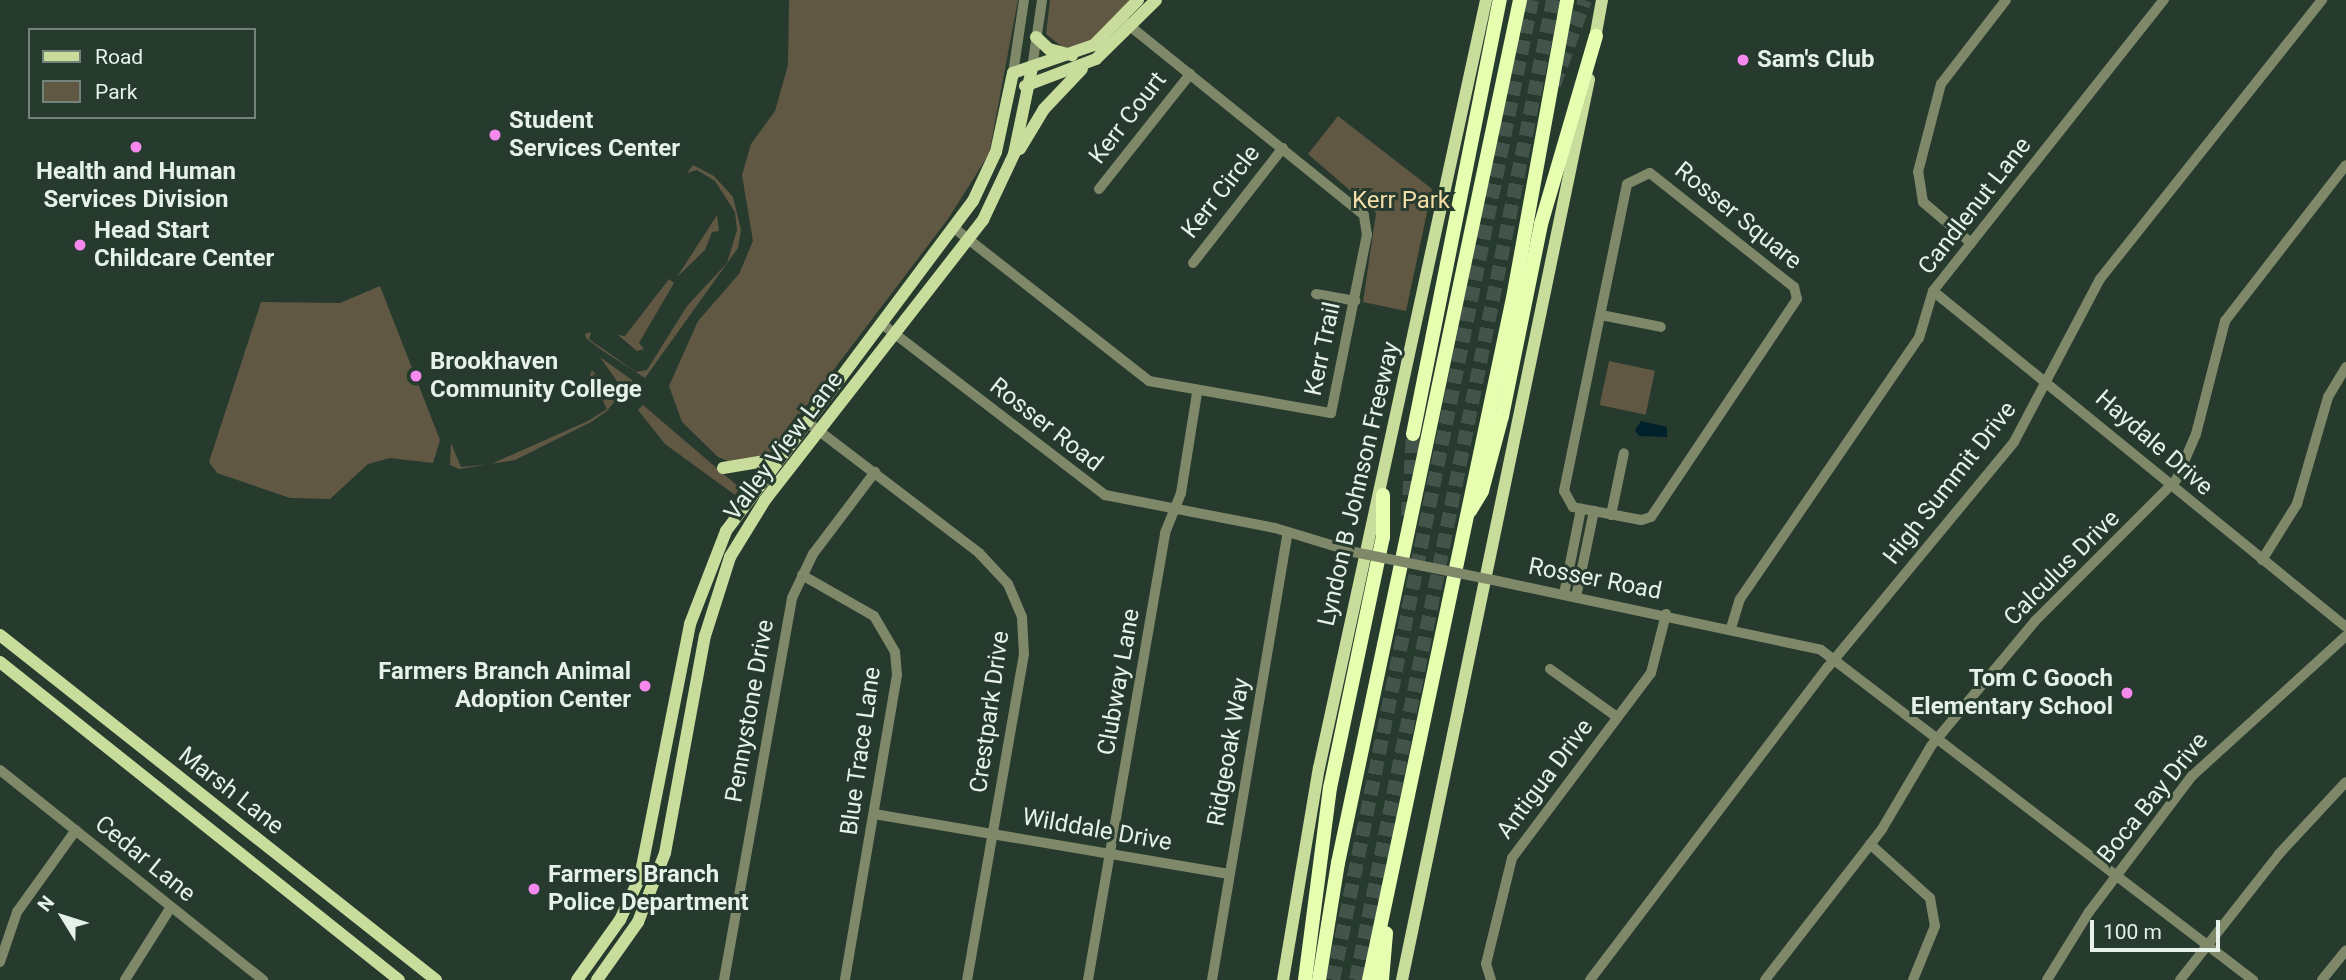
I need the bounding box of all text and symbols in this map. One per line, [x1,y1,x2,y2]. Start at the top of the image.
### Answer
legend [28,28,256,119]
text: Road [95,45,143,69]
place label: Sam's Club [1757,46,1875,74]
marker: Sam's Club [1735,52,1751,68]
street label: Kerr Court [1083,66,1173,170]
text: Park [95,80,137,104]
place label: Student Services Center [509,107,680,163]
marker: Student Services Center [487,127,503,143]
street label: Candlenut Lane [1912,132,2038,280]
marker: Health and Human Services Division [128,139,144,155]
street label: Kerr Circle [1176,140,1266,244]
street label: Rosser Square [1669,156,1807,276]
place label: Health and Human Services Division [36,158,236,214]
park label: Kerr Park [1352,187,1450,215]
place label: Head Start Childcare Center [94,217,274,273]
marker: Head Start Childcare Center [72,237,88,253]
street label: Kerr Trail [1299,299,1347,399]
street label: Lyndon B Johnson Freeway [1312,339,1406,629]
place label: Brookhaven Community College [430,348,642,404]
street label: Valley View Lane [719,366,849,526]
marker: Brookhaven Community College [408,368,424,384]
street label: Rosser Road [984,372,1108,478]
street label: Haydale Drive [2089,384,2219,502]
street label: High Summit Drive [1877,396,2023,570]
street label: Calculus Drive [1998,504,2126,632]
street label: Rosser Road [1526,552,1664,606]
street label: Clubway Lane [1092,606,1146,758]
street label: Pennystone Drive [720,617,780,805]
street label: Crestpark Drive [964,629,1016,795]
place label: Farmers Branch Animal Adoption Center [378,658,631,714]
street label: Blue Trace Lane [835,665,887,837]
place label: Tom C Gooch Elementary School [1911,665,2113,721]
street label: Ridgeoak Way [1202,675,1256,829]
marker: Farmers Branch Animal Adoption Center [637,678,653,694]
marker: Tom C Gooch Elementary School [2119,685,2135,701]
street label: Antigua Drive [1491,714,1599,844]
street label: Boca Bay Drive [2092,727,2214,869]
street label: Marsh Lane [173,741,289,841]
street label: Wilddale Drive [1020,803,1174,857]
street label: Cedar Lane [89,810,201,908]
place label: Farmers Branch Police Department [548,861,749,917]
marker: Farmers Branch Police Department [526,881,542,897]
north arrow [28,882,98,952]
text: N [33,891,59,916]
scale bar [2094,906,2224,950]
text: 100 m [2103,920,2162,944]

